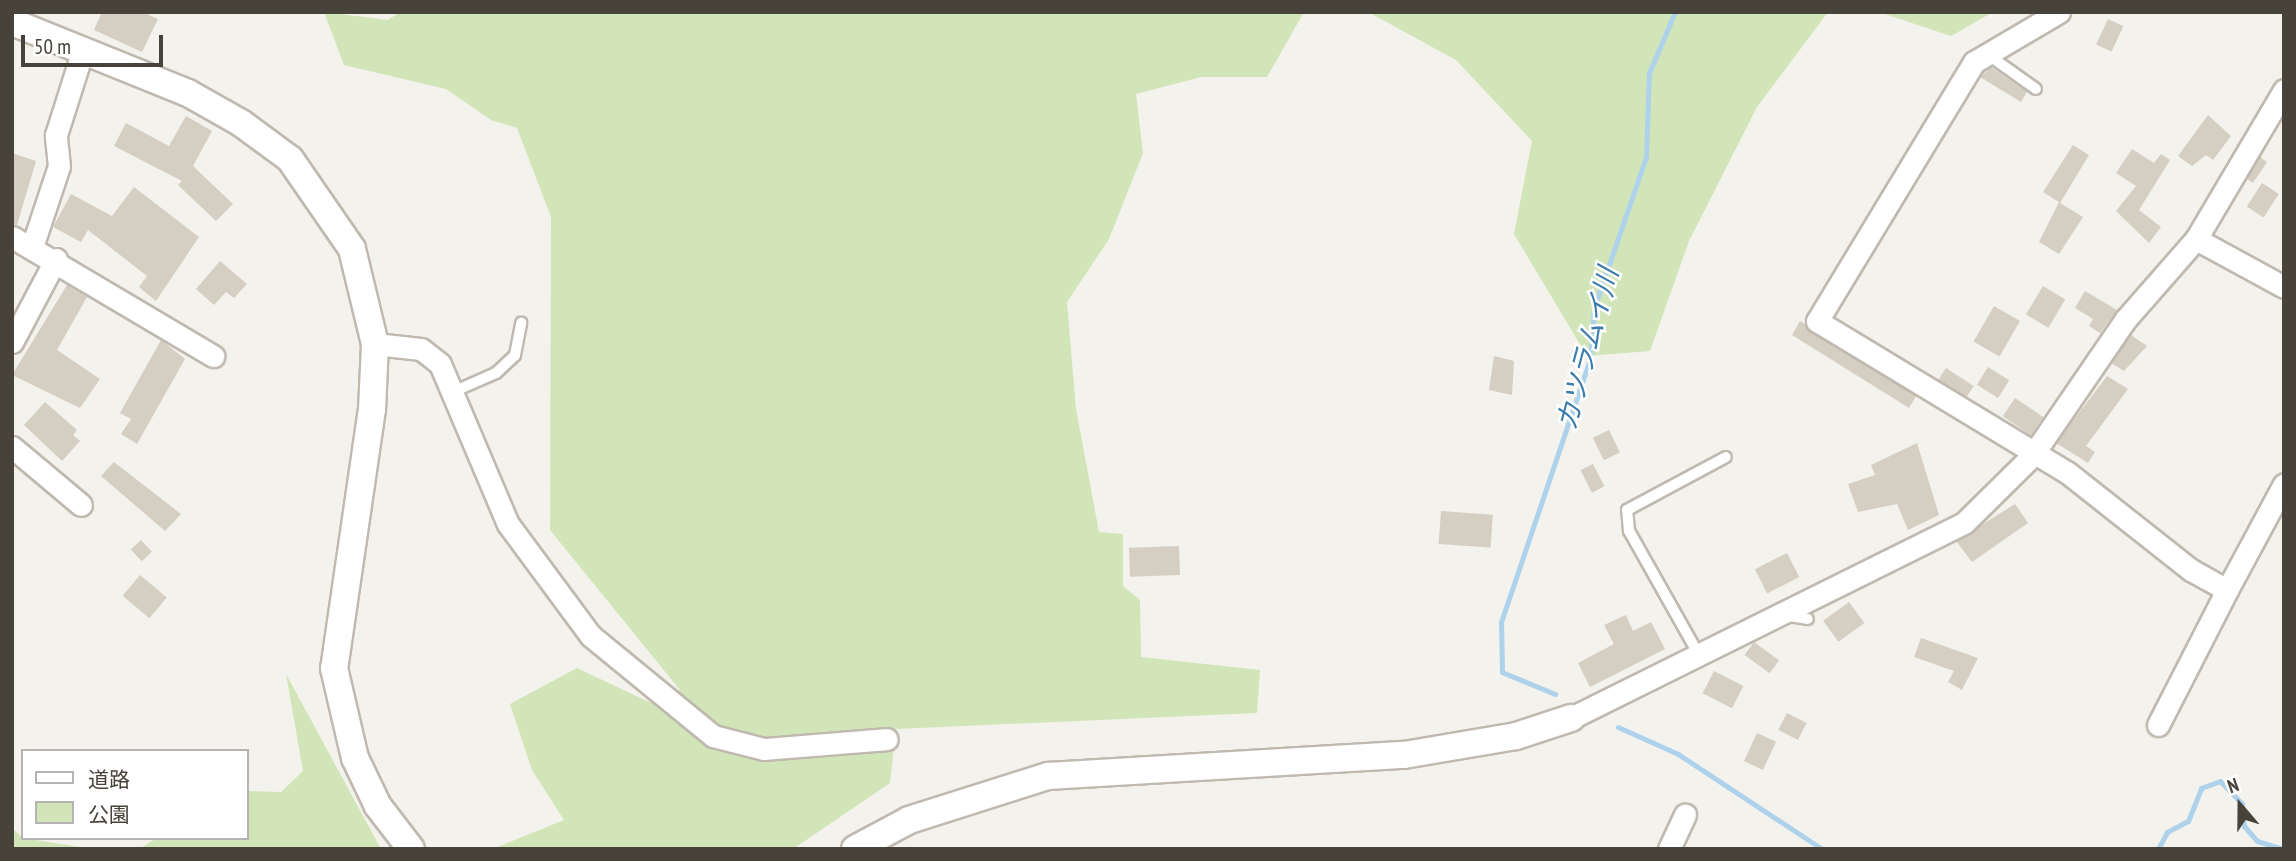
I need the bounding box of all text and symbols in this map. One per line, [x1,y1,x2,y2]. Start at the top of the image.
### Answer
scale bar [24,21,166,65]
text: 50 m [34,33,71,60]
water label: カツラムイ川 [1549,264,1625,434]
legend [21,749,248,840]
text: 道路 [88,766,130,793]
north arrow [2205,770,2275,840]
text: N [2224,772,2242,798]
text: 公園 [88,801,130,828]

